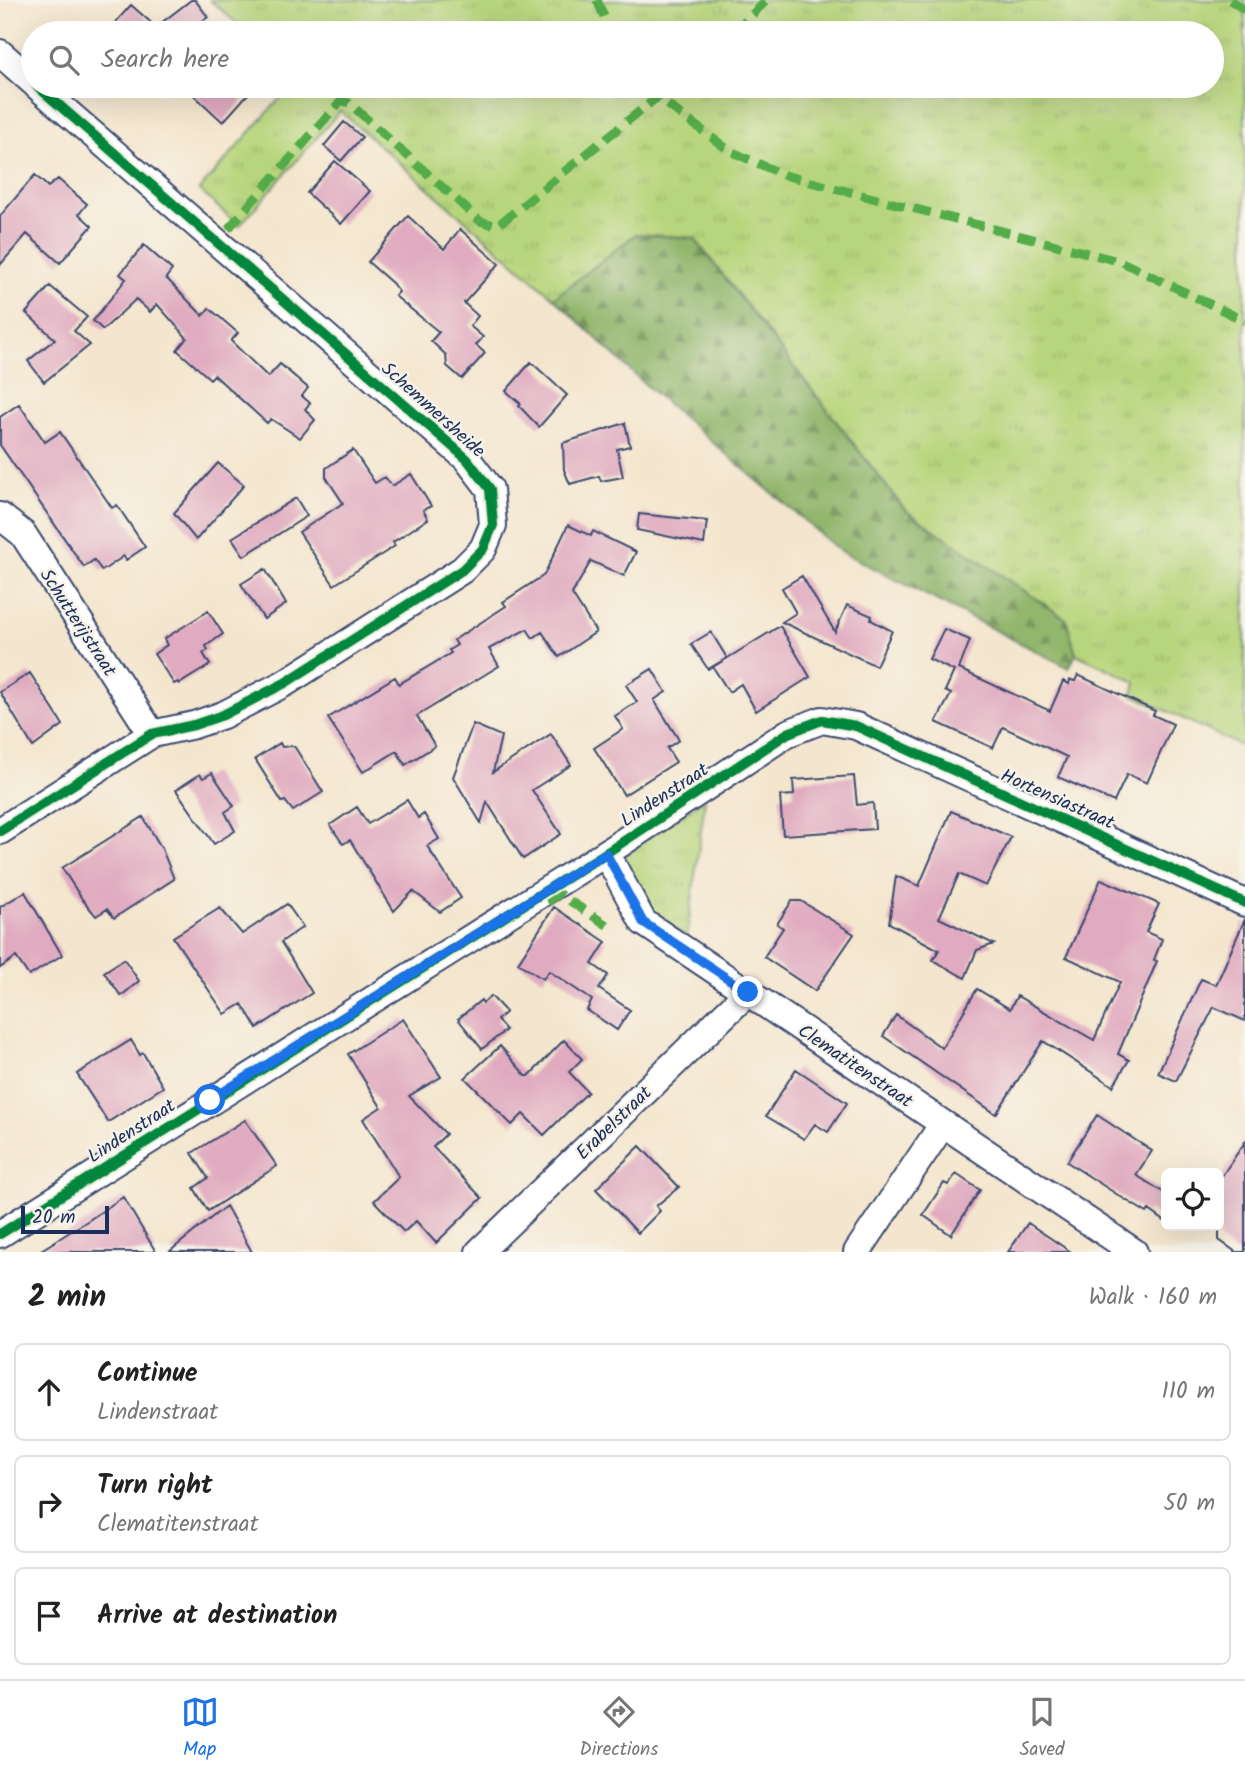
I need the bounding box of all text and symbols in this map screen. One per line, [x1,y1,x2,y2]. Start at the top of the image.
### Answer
search box [21,21,1224,98]
text: Search here [101,39,229,81]
icon: search [45,41,83,79]
street label: Schemmersheide [374,355,492,466]
street label: Schutterijstraat [31,563,124,684]
street label: Lindenstraat [615,755,716,836]
street label: Hortensiastraat [995,761,1120,839]
route end [732,976,763,1007]
street label: Clematitenstraat [791,1017,919,1117]
street label: Erabelstraat [569,1079,660,1168]
route start [194,1084,225,1115]
street label: Lindenstraat [82,1091,183,1172]
map controls [1161,1168,1224,1231]
button: locate [1161,1168,1224,1231]
scale bar [21,1203,108,1235]
text: 20 m [32,1203,75,1233]
text: 2 min [28,1274,106,1322]
text: Walk · 160 m [1089,1280,1217,1316]
text: Continue [97,1353,198,1395]
icon: ahead [30,1373,68,1411]
text: 110 m [1162,1374,1215,1410]
text: Lindenstraat [97,1395,218,1431]
text: Turn right [97,1465,213,1507]
icon: right [30,1485,68,1523]
text: 50 m [1164,1486,1215,1522]
text: Clematitenstraat [97,1507,259,1543]
text: Arrive at destination [97,1595,337,1637]
icon: arrive [30,1597,68,1635]
tab: Map [181,1693,219,1765]
tab: Directions [580,1693,658,1765]
tab: Saved [1019,1693,1064,1765]

